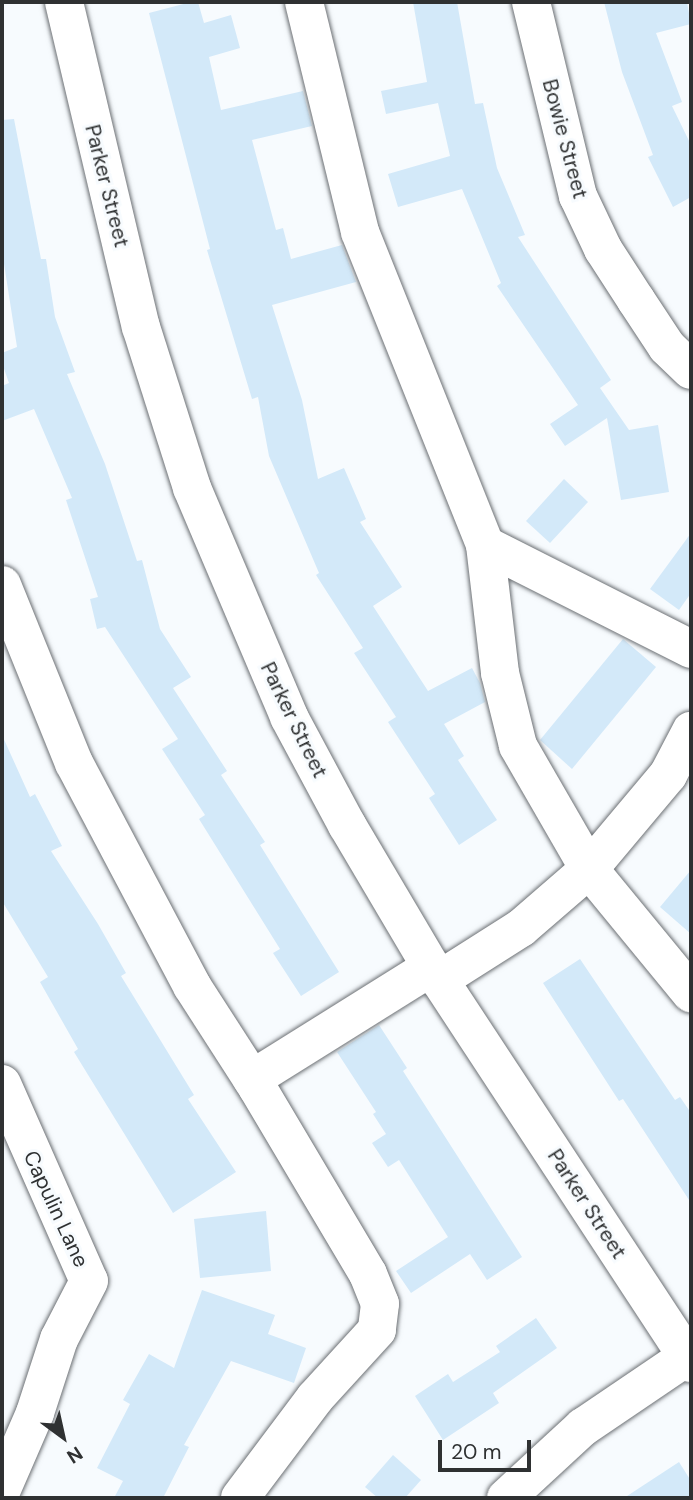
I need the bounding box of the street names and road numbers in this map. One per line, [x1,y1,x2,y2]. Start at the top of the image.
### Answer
street label: Bowie Street [537,76,593,202]
street label: Parker Street [80,122,134,250]
street label: Parker Street [255,658,333,782]
street label: Parker Street [542,1145,632,1263]
street label: Capulin Lane [18,1147,94,1271]

